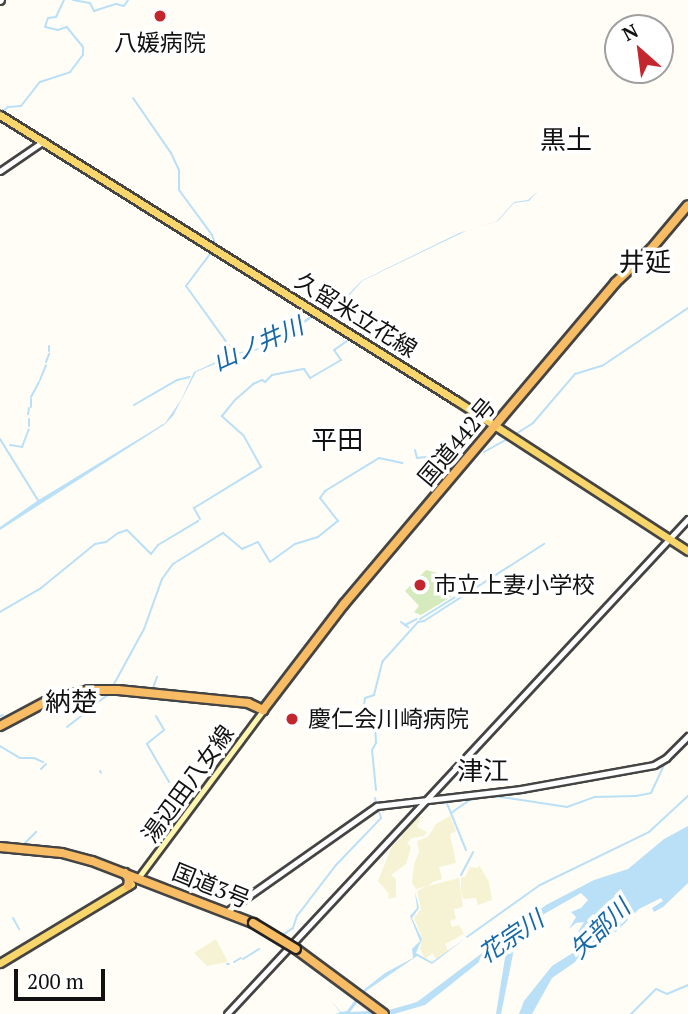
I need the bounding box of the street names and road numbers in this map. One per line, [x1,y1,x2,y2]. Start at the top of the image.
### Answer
street label: 久留米立花線 [290,267,422,363]
street label: 国道442号 [412,393,502,491]
street label: 湯辺田八女線 [136,720,240,848]
street label: 国道3号 [168,858,254,914]

